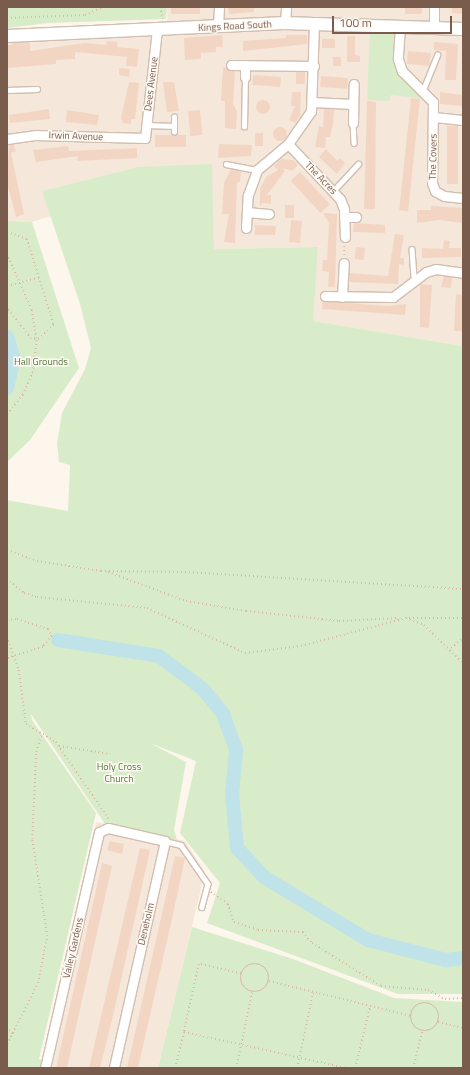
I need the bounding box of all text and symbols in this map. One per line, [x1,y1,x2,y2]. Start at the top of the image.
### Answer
scale bar [334,8,454,34]
text: 100 m [339,13,372,32]
street label: Kings Road South [198,18,272,34]
street label: Dees Avenue [142,56,160,112]
street label: Irwin Avenue [49,129,103,143]
street label: The Covers [427,134,439,180]
street label: The Acres [302,159,340,197]
park label: Hall Grounds [14,356,68,368]
park label: Holy Cross Church [97,760,141,784]
street label: Deneholm [135,902,157,946]
street label: Valley Gardens [60,916,86,980]

